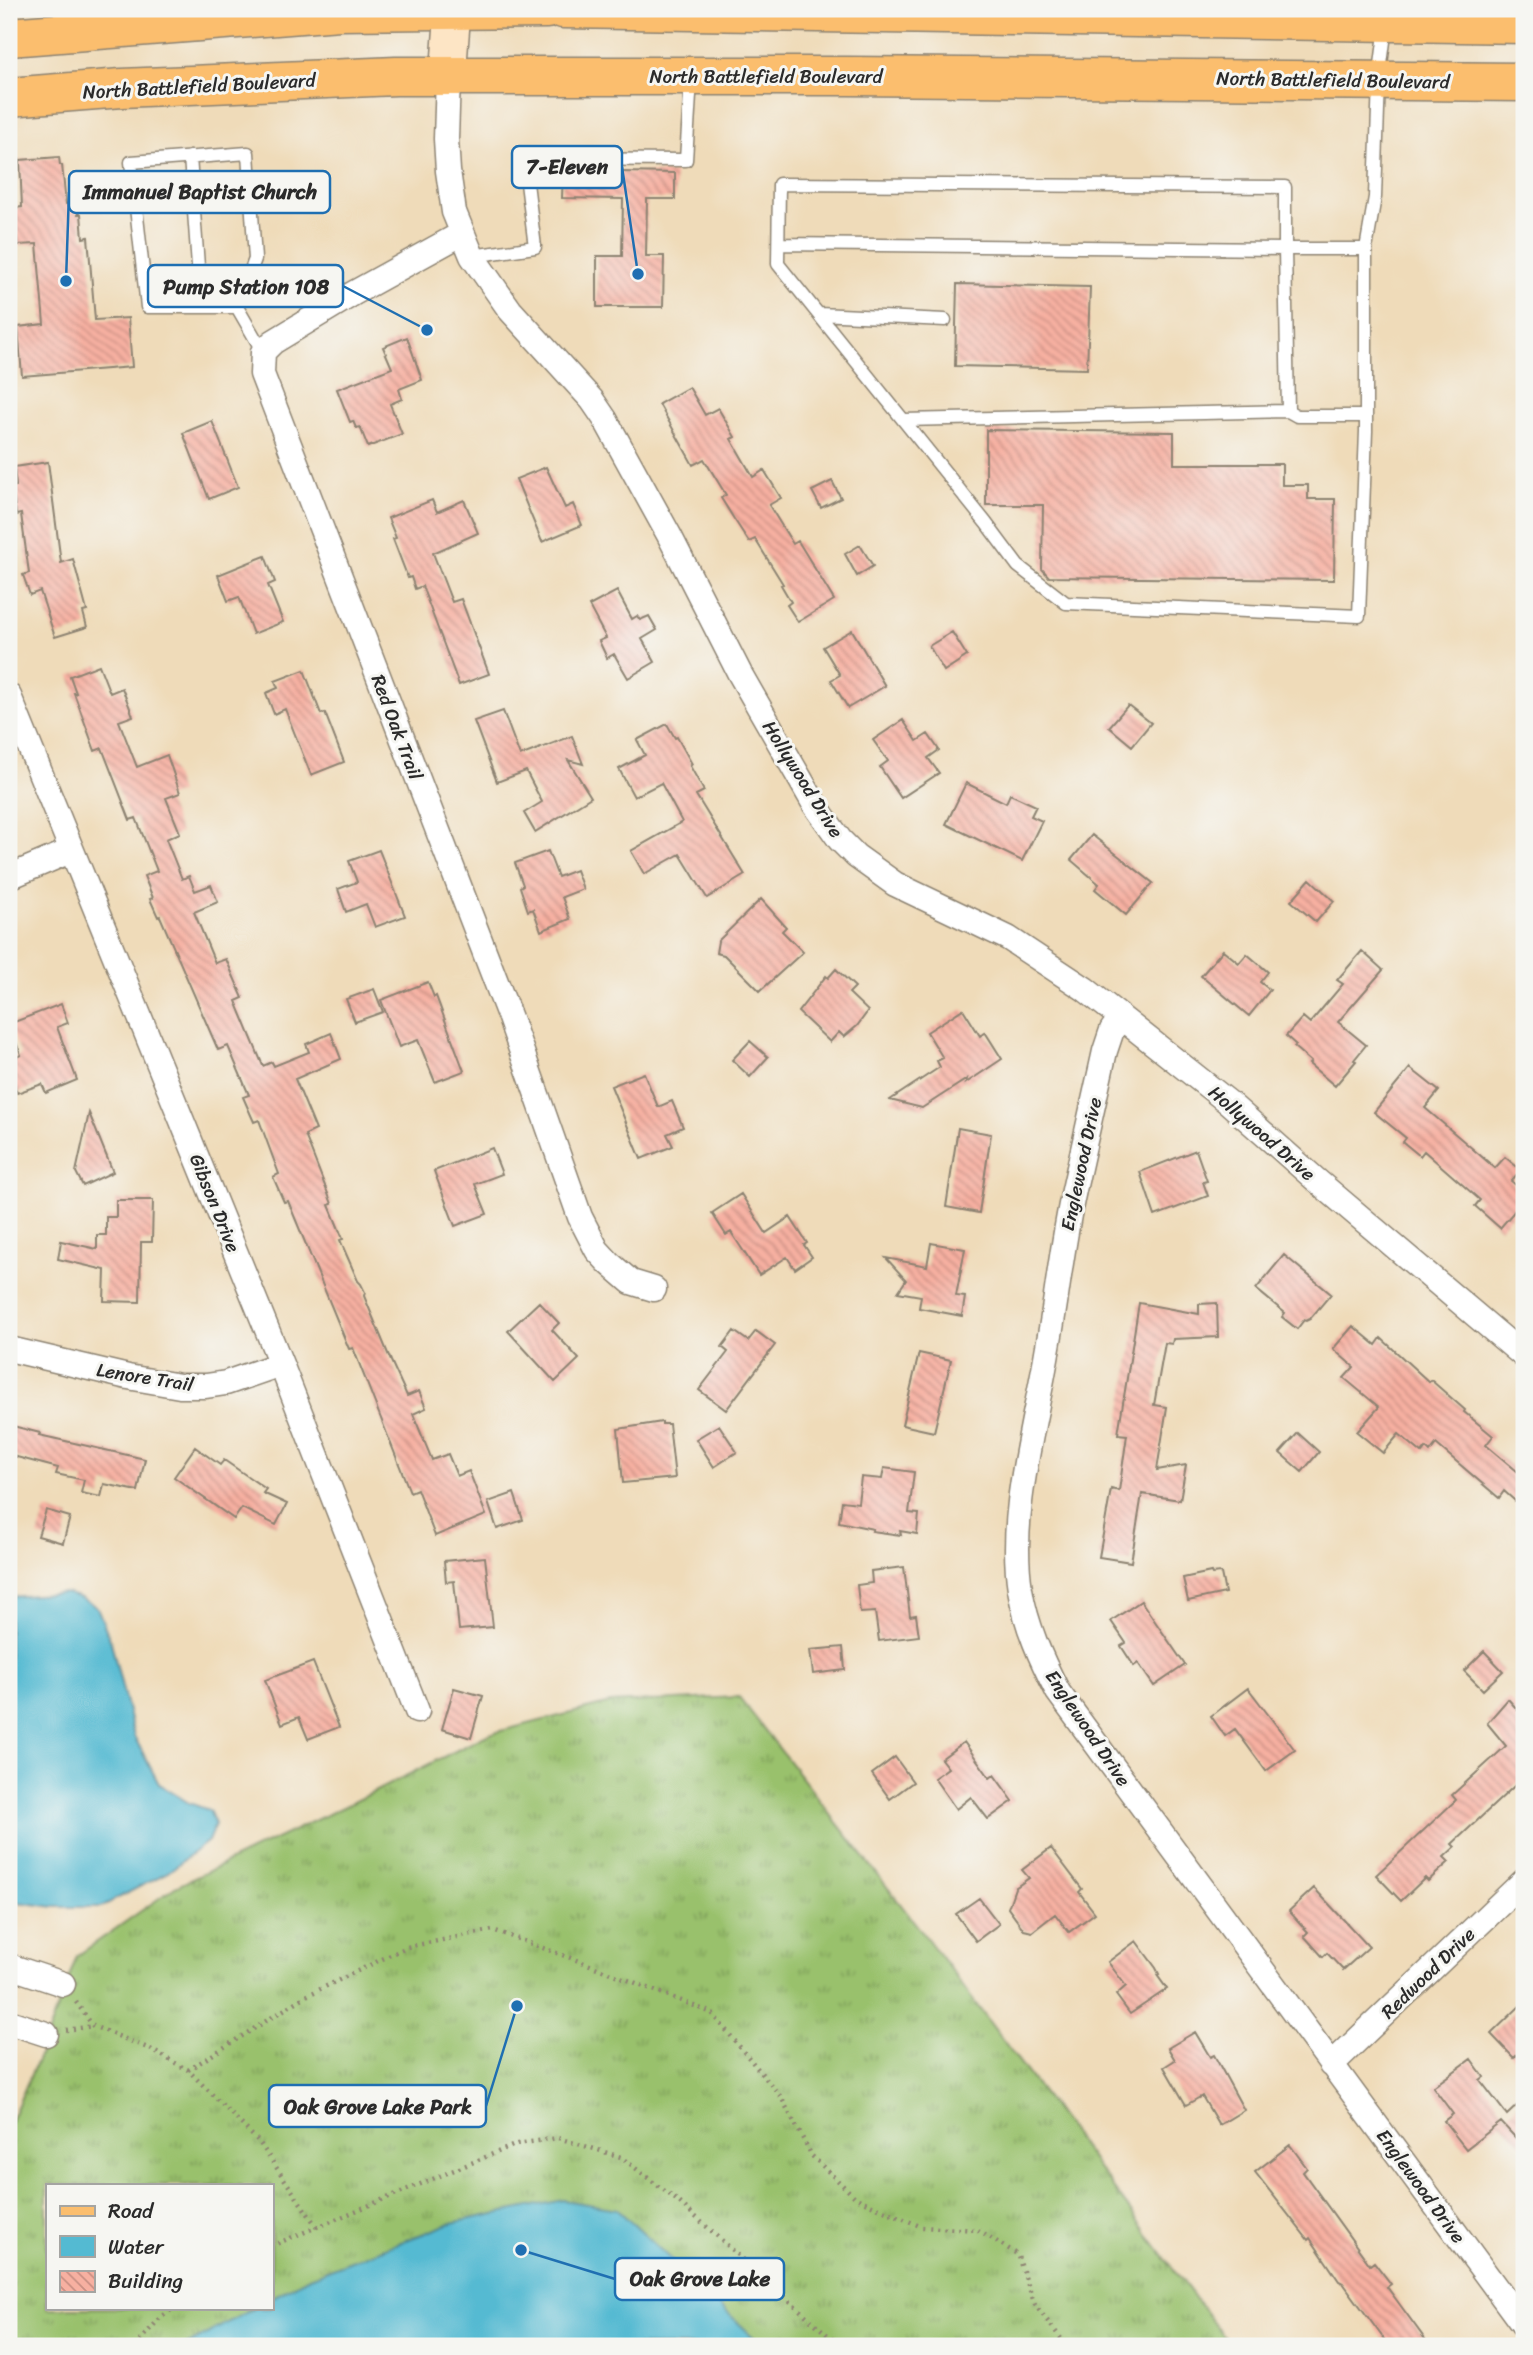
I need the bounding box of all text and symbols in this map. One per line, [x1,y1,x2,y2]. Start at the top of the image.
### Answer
street label: North Battlefield Boulevard [649,60,885,93]
street label: North Battlefield Boulevard [1216,61,1452,99]
street label: North Battlefield Boulevard [82,63,318,109]
callout: 7-Eleven [512,146,622,188]
text: 7-Eleven [526,148,609,186]
callout: Immanuel Baptist Church [69,171,330,213]
text: Immanuel Baptist Church [82,173,317,211]
callout: Pump Station 108 [148,265,343,307]
text: Pump Station 108 [163,268,329,306]
street label: Red Oak Trail [362,669,432,785]
street label: Hollywood Drive [754,714,853,845]
street label: Hollywood Drive [1201,1077,1323,1189]
street label: Englewood Drive [1051,1094,1111,1234]
street label: Gibson Drive [180,1149,250,1258]
street label: Lenore Trail [94,1353,196,1401]
street label: Englewood Drive [1036,1663,1140,1794]
street label: Redwood Drive [1373,1919,1483,2027]
callout: Oak Grove Lake Park [269,2085,486,2127]
text: Oak Grove Lake Park [284,2088,472,2126]
street label: Englewood Drive [1368,2121,1474,2251]
legend [46,2184,273,2310]
text: Road [108,2192,155,2230]
text: Water [108,2228,165,2266]
callout: Oak Grove Lake [615,2258,784,2300]
text: Oak Grove Lake [630,2260,771,2298]
text: Building [108,2262,184,2300]

